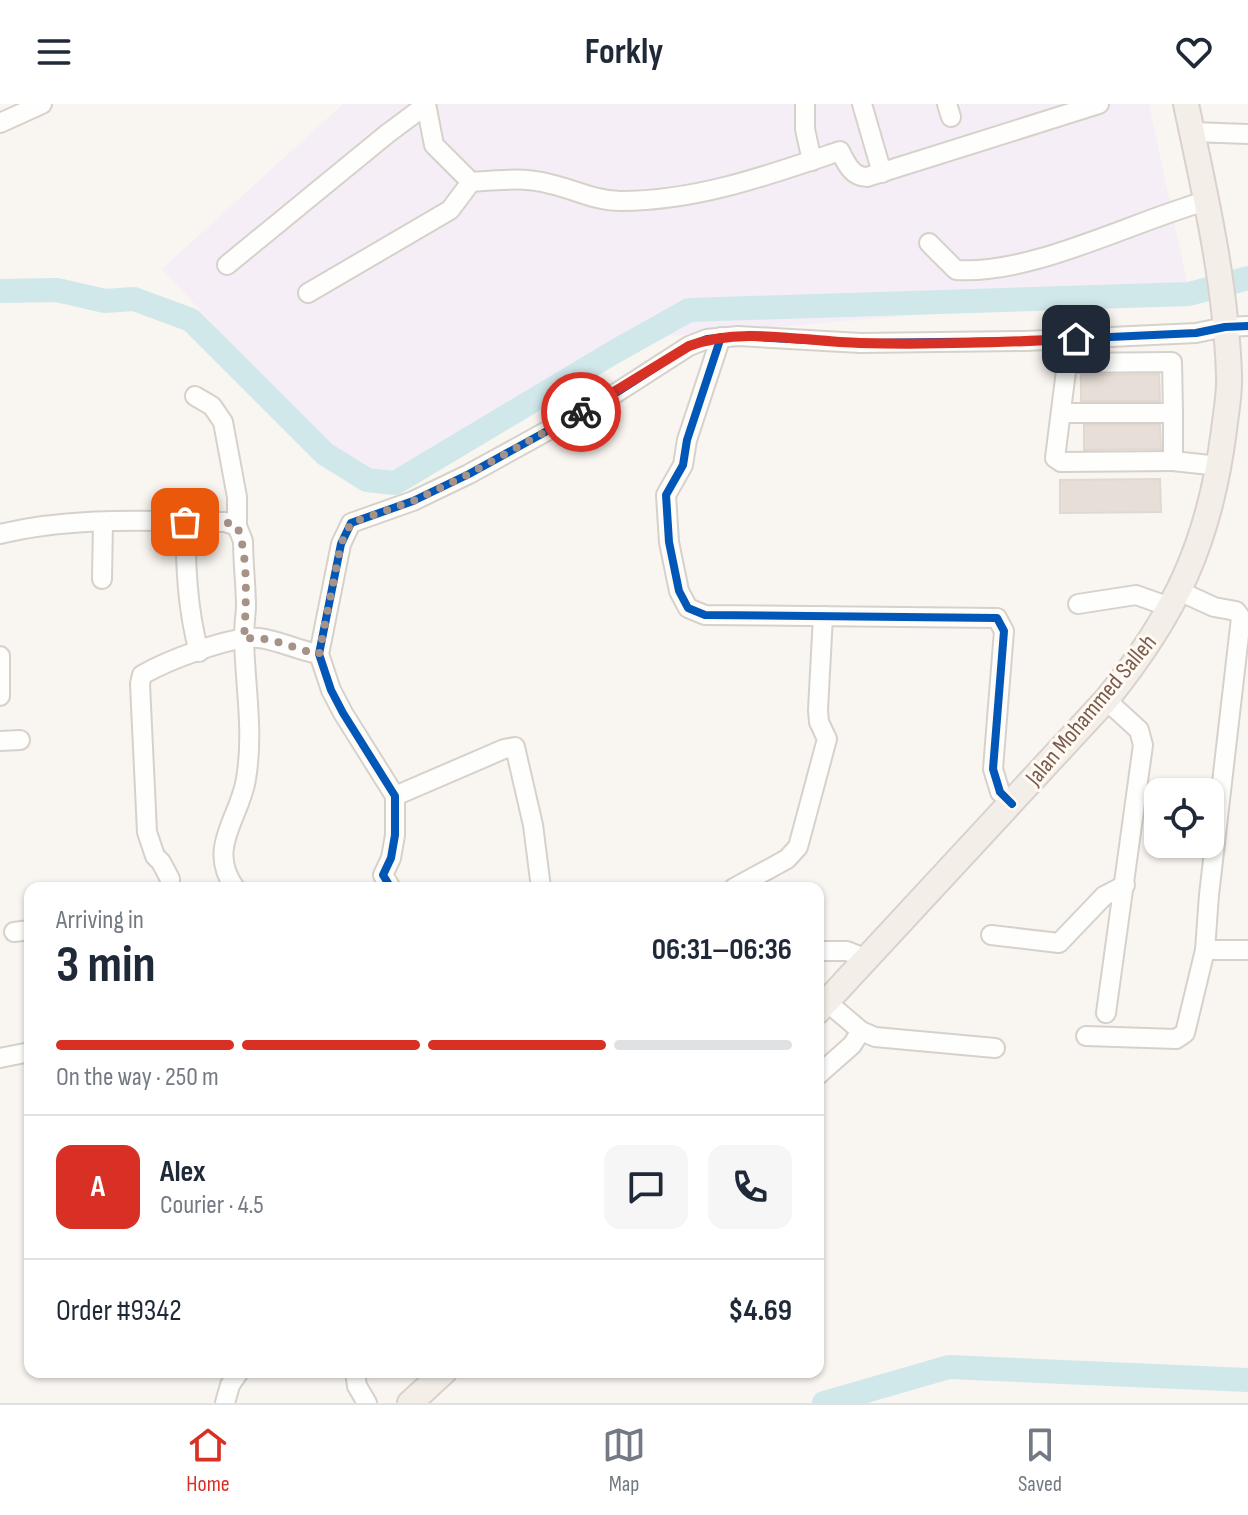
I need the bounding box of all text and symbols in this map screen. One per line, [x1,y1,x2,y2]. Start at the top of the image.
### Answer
icon: menu [32,30,76,74]
icon: heart [1172,30,1216,74]
text: Forkly [585,31,663,74]
pin [1042,305,1110,373]
icon: home [1054,317,1098,361]
courier [541,372,621,452]
icon: bike [559,390,603,434]
pin [151,488,219,556]
icon: bag [163,500,207,544]
street label: Jalan Mohammed Salleh [1019,629,1163,792]
map controls [1144,778,1224,858]
button: locate [1144,778,1224,858]
text: Arriving in [56,905,144,936]
text: 06:31–06:36 [652,932,792,968]
text: 3 min [56,934,156,997]
text: On the way · 250 m [56,1062,219,1093]
button: chat [604,1145,688,1229]
button: phone [708,1145,792,1229]
text: Alex [160,1154,206,1190]
text: A [91,1169,105,1205]
text: Courier · 4.5 [160,1190,264,1221]
text: Order #9342 [56,1293,182,1329]
text: $4.69 [728,1293,792,1329]
tab: Home [186,1423,230,1498]
tab: Map [602,1423,646,1498]
tab: Saved [1018,1423,1062,1498]

